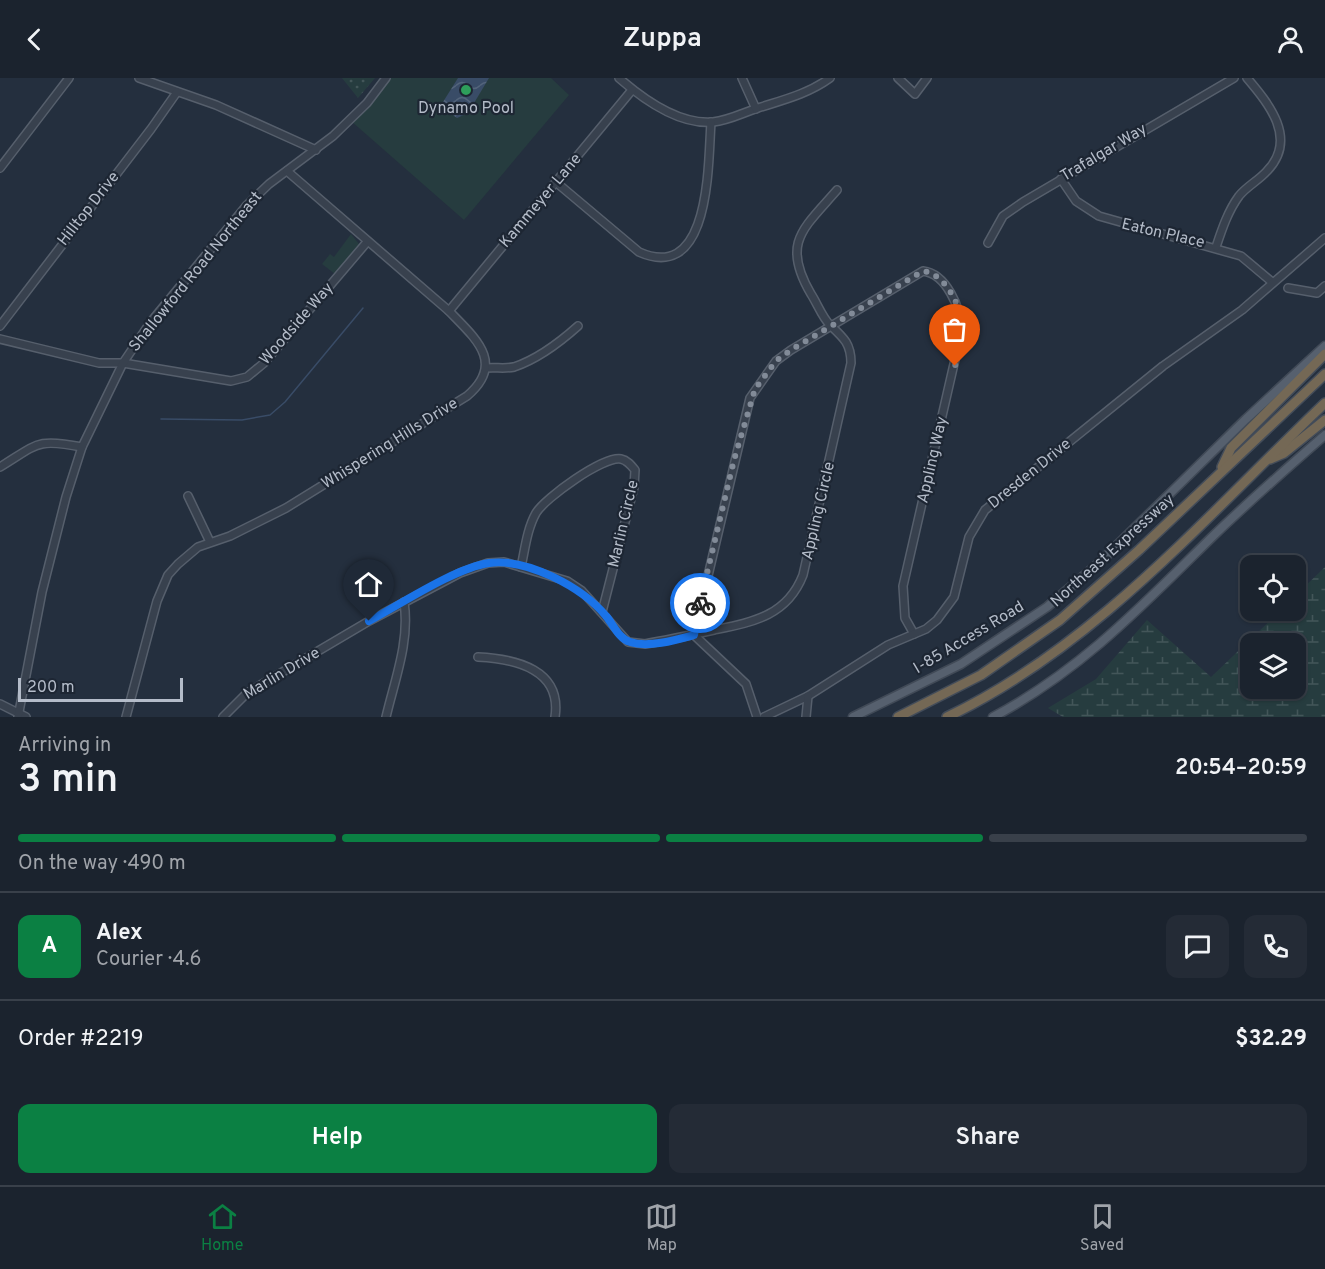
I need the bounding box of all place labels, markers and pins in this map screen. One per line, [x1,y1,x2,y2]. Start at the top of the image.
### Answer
marker: Dynamo Pool [459,83,473,97]
place label: Dynamo Pool [418,99,514,119]
pin [929,304,980,366]
pin [343,559,394,621]

